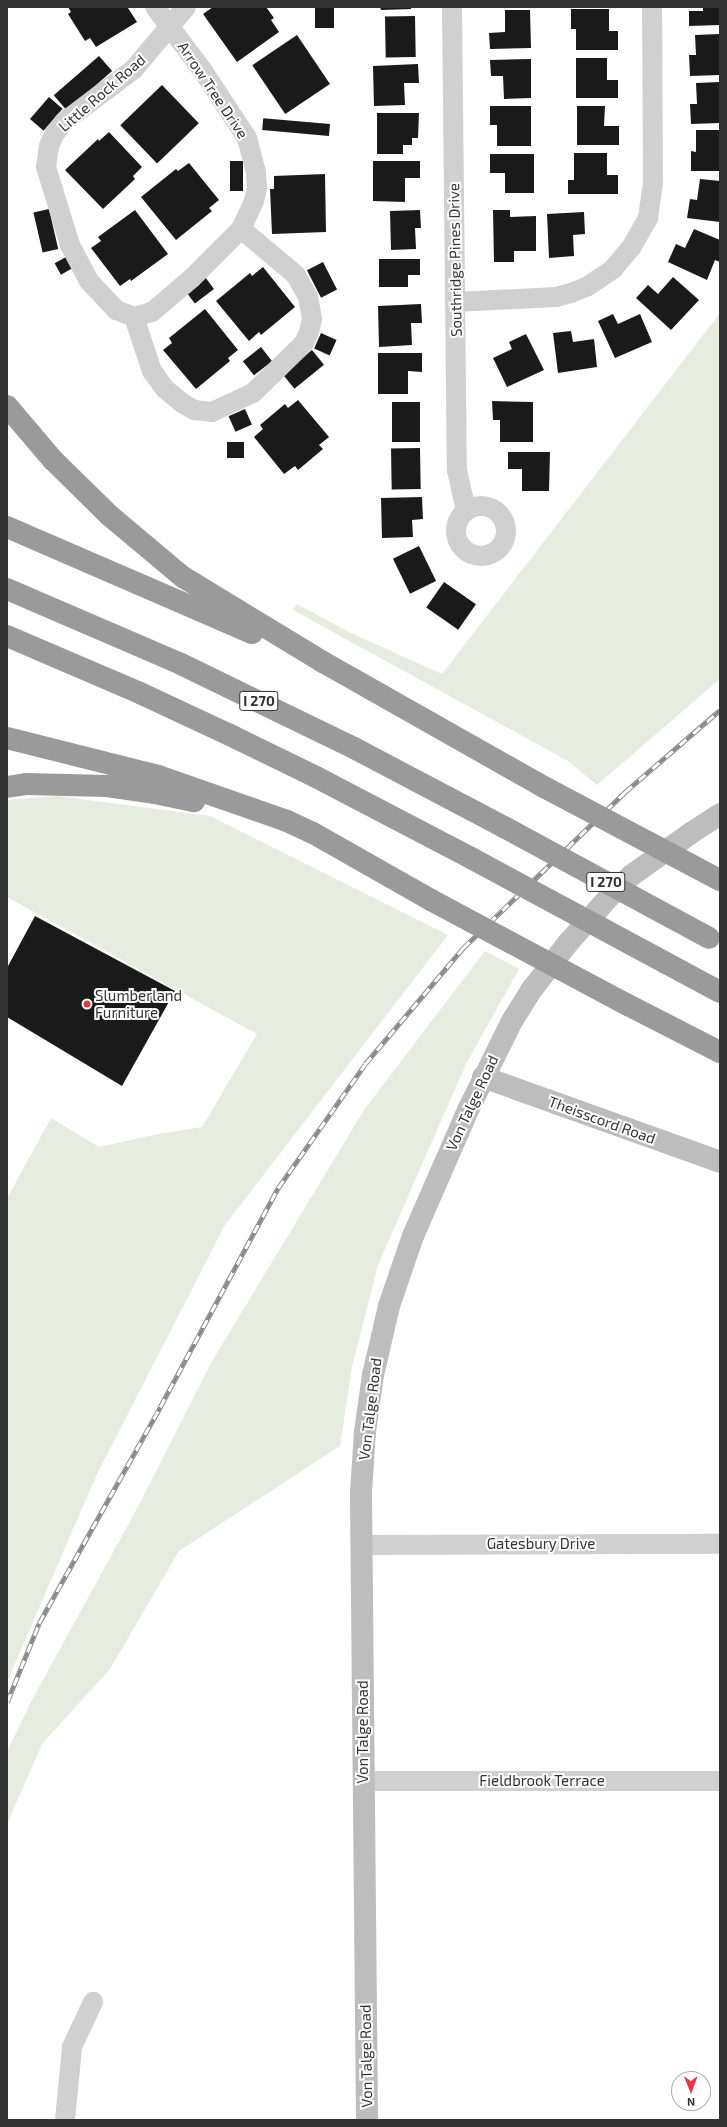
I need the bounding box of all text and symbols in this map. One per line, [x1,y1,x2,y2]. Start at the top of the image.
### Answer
street label: Arrow Tree Drive [174,38,252,142]
street label: Little Rock Road [55,50,149,136]
street label: Southridge Pines Drive [445,183,465,337]
road number: I 270 [239,689,279,713]
road number: I 270 [586,870,626,894]
place label: Slumberland Furniture [95,986,182,1021]
marker: Slumberland Furniture [82,999,92,1009]
street label: Von Talge Road [442,1052,502,1154]
street label: Theisscord Road [546,1092,658,1148]
street label: Von Talge Road [355,1357,385,1461]
street label: Gatesbury Drive [486,1535,596,1553]
street label: Von Talge Road [354,1680,372,1784]
street label: Fieldbrook Terrace [479,1772,605,1790]
street label: Von Talge Road [356,2004,376,2108]
north arrow [671,2071,711,2111]
text: N [687,2096,695,2109]

